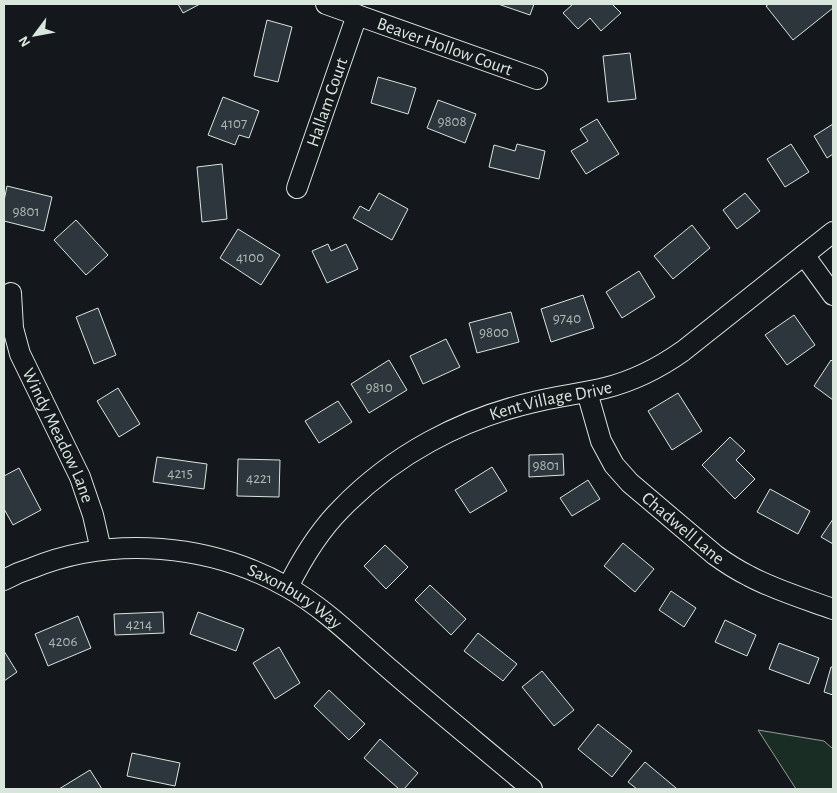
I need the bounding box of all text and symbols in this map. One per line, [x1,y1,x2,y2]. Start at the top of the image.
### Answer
north arrow [10,10,60,60]
street label: Beaver Hollow Court [374,15,515,80]
text: N [16,34,33,49]
street label: Hallam Court [304,55,352,149]
house number: 9808 [437,114,467,129]
house number: 4107 [221,116,247,131]
house number: 9801 [12,204,40,219]
house number: 4100 [236,250,264,265]
house number: 9740 [553,311,581,326]
house number: 9800 [479,325,509,340]
street label: Windy Meadow Lane [18,366,96,505]
street label: Kent Village Drive [487,379,614,424]
house number: 9810 [365,380,393,395]
house number: 9801 [532,458,560,473]
house number: 4215 [167,466,193,481]
house number: 4221 [246,471,272,486]
street label: Chadwell Lane [638,489,727,568]
street label: Saxonbury Way [245,561,345,633]
house number: 4214 [126,617,152,632]
house number: 4206 [48,634,78,649]

